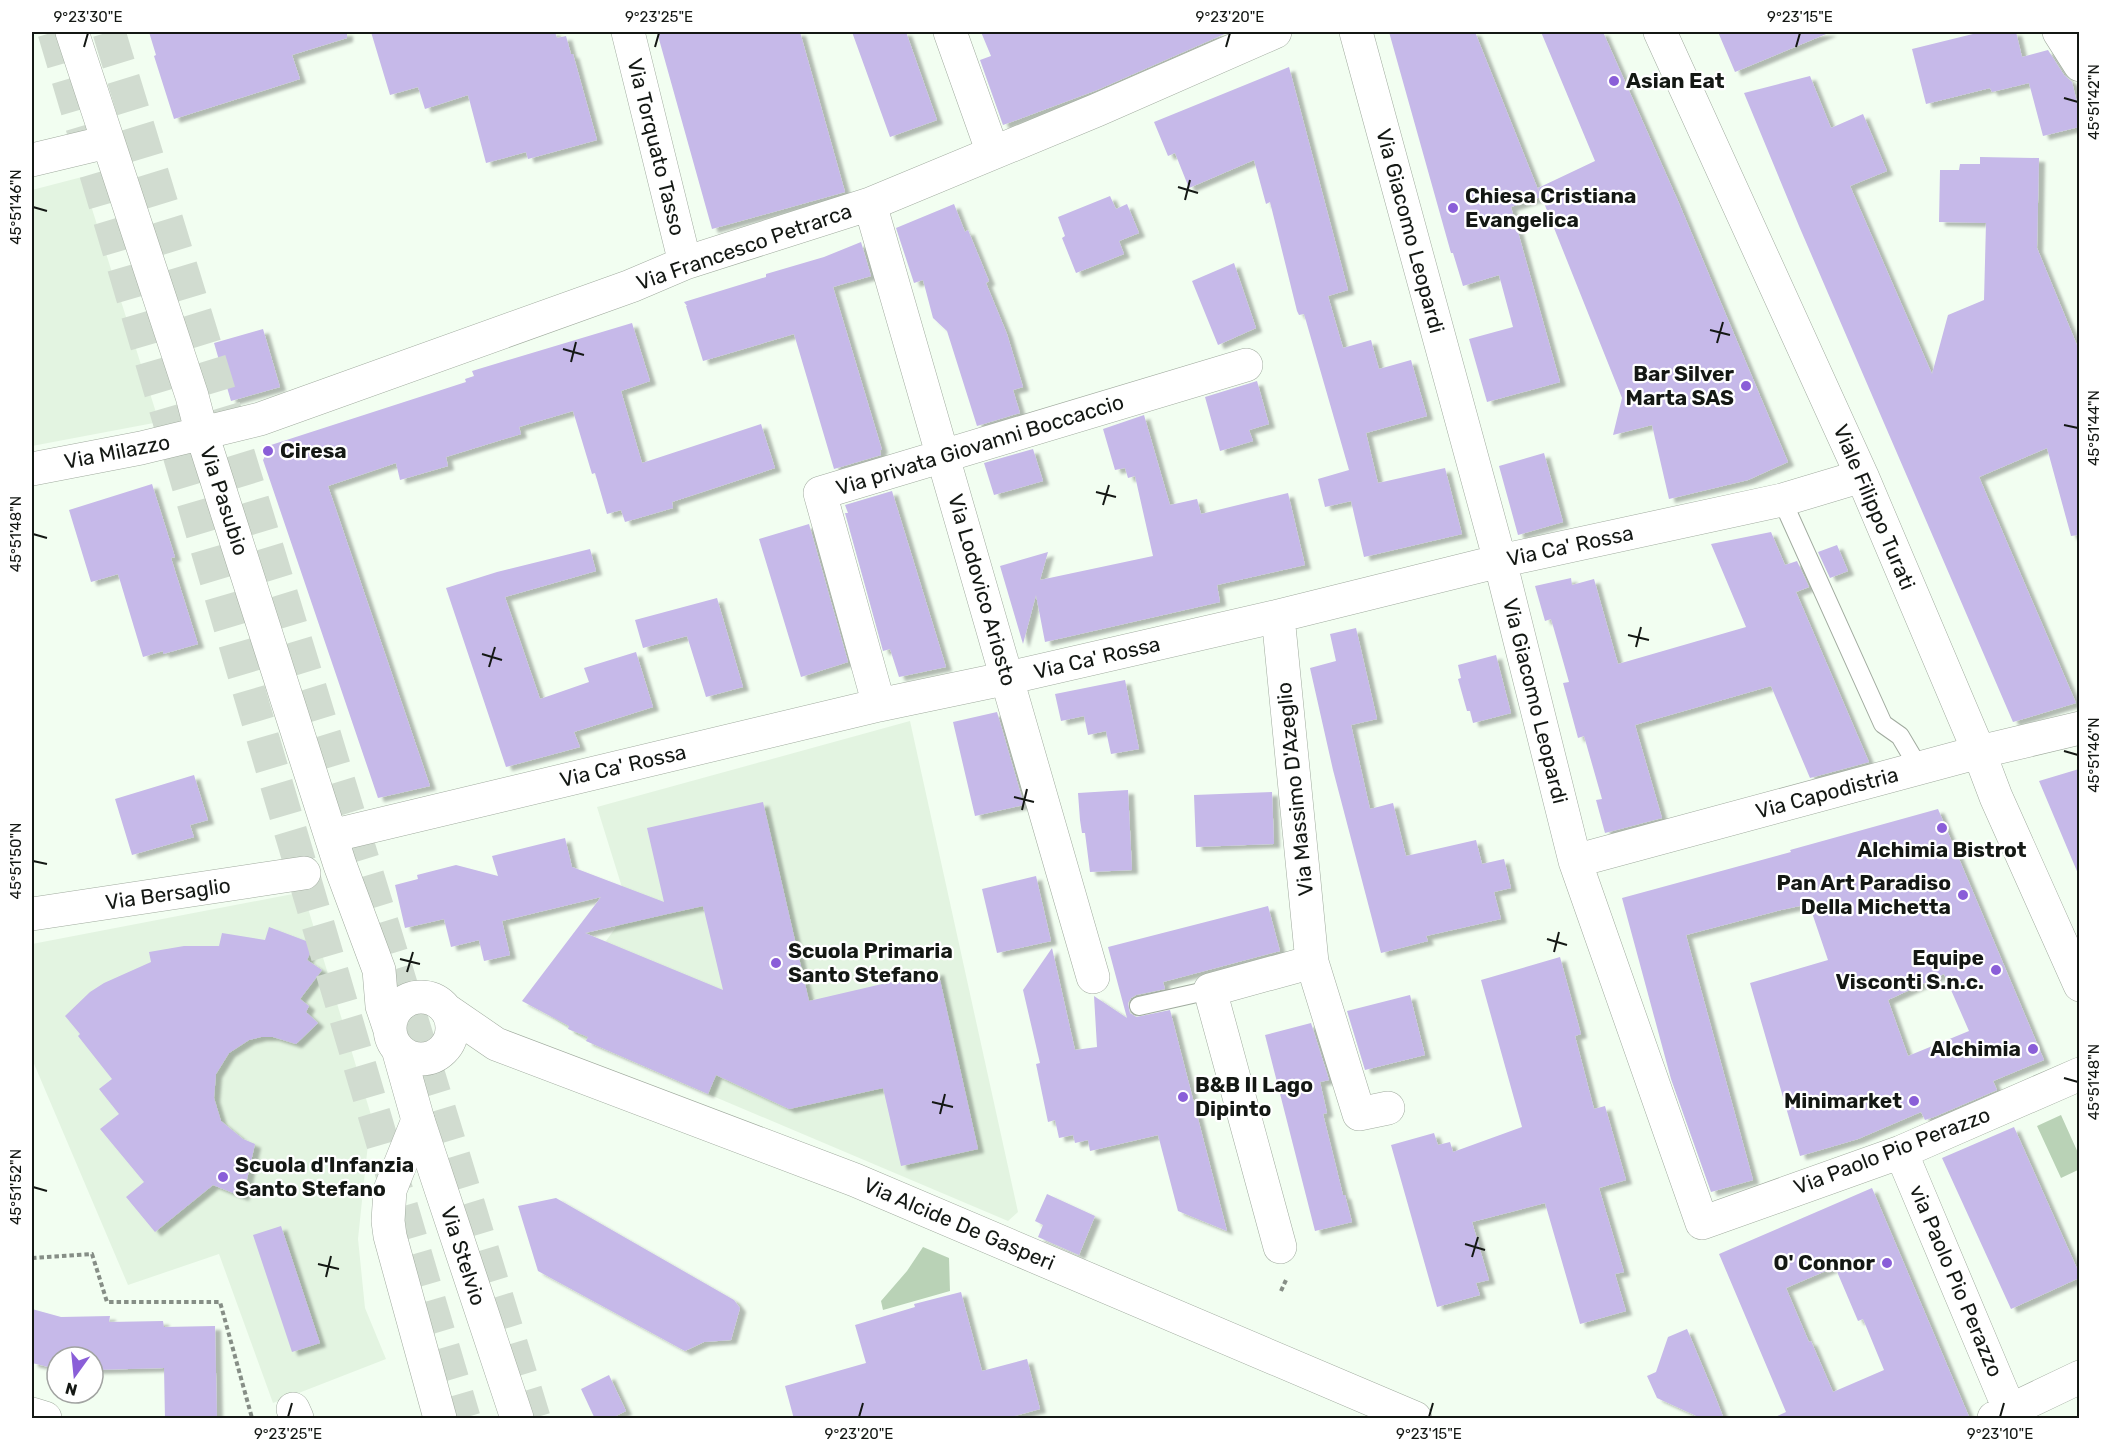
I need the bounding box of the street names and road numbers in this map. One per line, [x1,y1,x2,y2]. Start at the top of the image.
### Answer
street label: Via Torquato Tasso [622,56,691,238]
street label: Via Giacomo Leopardi [1371,126,1450,336]
street label: Via Francesco Petrarca [633,198,855,295]
street label: Via privata Giovanni Boccaccio [833,389,1127,500]
street label: Viale Filippo Turati [1828,420,1921,593]
street label: Via Milazzo [62,429,172,474]
street label: Via Pasubio [195,443,254,559]
street label: Via Lodovico Ariosto [943,491,1022,689]
street label: Via Ca' Rossa [1504,520,1636,571]
street label: Via Giacomo Leopardi [1498,596,1573,806]
street label: Via Ca' Rossa [1031,631,1163,684]
street label: Via Massimo D'Azeglio [1271,681,1318,897]
street label: Via Ca' Rossa [557,739,689,792]
street label: Via Capodistria [1753,761,1901,824]
street label: Via Bersaglio [104,872,232,915]
street label: Via Paolo Pio Perazzo [1790,1102,1994,1200]
street label: Via Alcide De Gasperi [860,1172,1059,1275]
street label: via Paolo Pio Perazzo [1905,1181,2008,1381]
street label: Via Stelvio [436,1203,491,1308]

